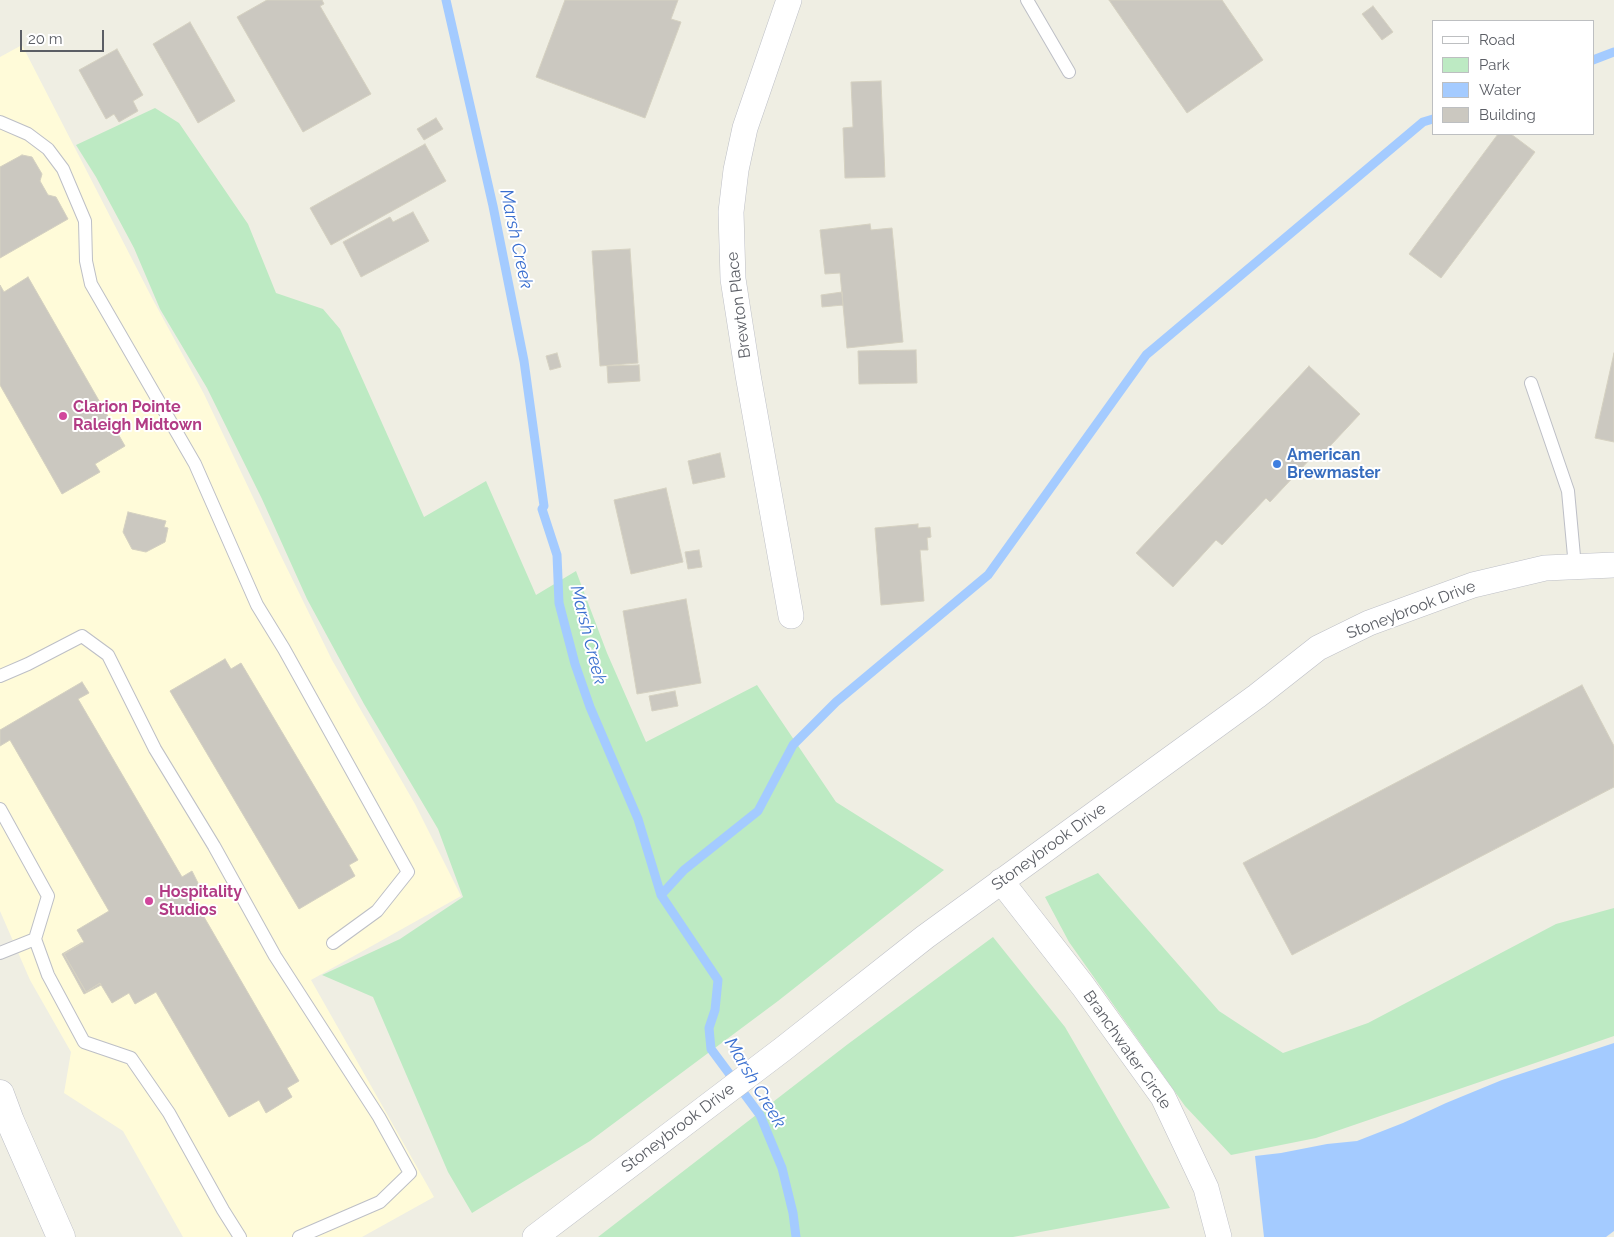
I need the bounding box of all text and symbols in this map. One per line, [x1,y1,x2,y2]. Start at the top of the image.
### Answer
scale bar [22,20,106,52]
legend [1432,20,1594,135]
text: 20 m [28,30,63,48]
text: Road [1479,31,1515,49]
text: Park [1479,56,1510,74]
text: Water [1479,81,1521,99]
text: Building [1479,106,1536,124]
water label: Marsh Creek [495,187,537,291]
street label: Brewton Place [723,251,755,359]
place label: Clarion Pointe Raleigh Midtown [73,397,202,435]
marker: Clarion Pointe Raleigh Midtown [57,410,69,422]
place label: American Brewmaster [1287,445,1380,483]
marker: American Brewmaster [1271,458,1283,470]
street label: Stoneybrook Drive [1344,577,1478,643]
water label: Marsh Creek [565,583,611,687]
street label: Stoneybrook Drive [988,799,1110,895]
place label: Hospitality Studios [159,882,242,920]
marker: Hospitality Studios [143,895,155,907]
street label: Branchwater Circle [1079,987,1175,1113]
water label: Marsh Creek [720,1034,790,1132]
street label: Stoneybrook Drive [618,1079,738,1177]

